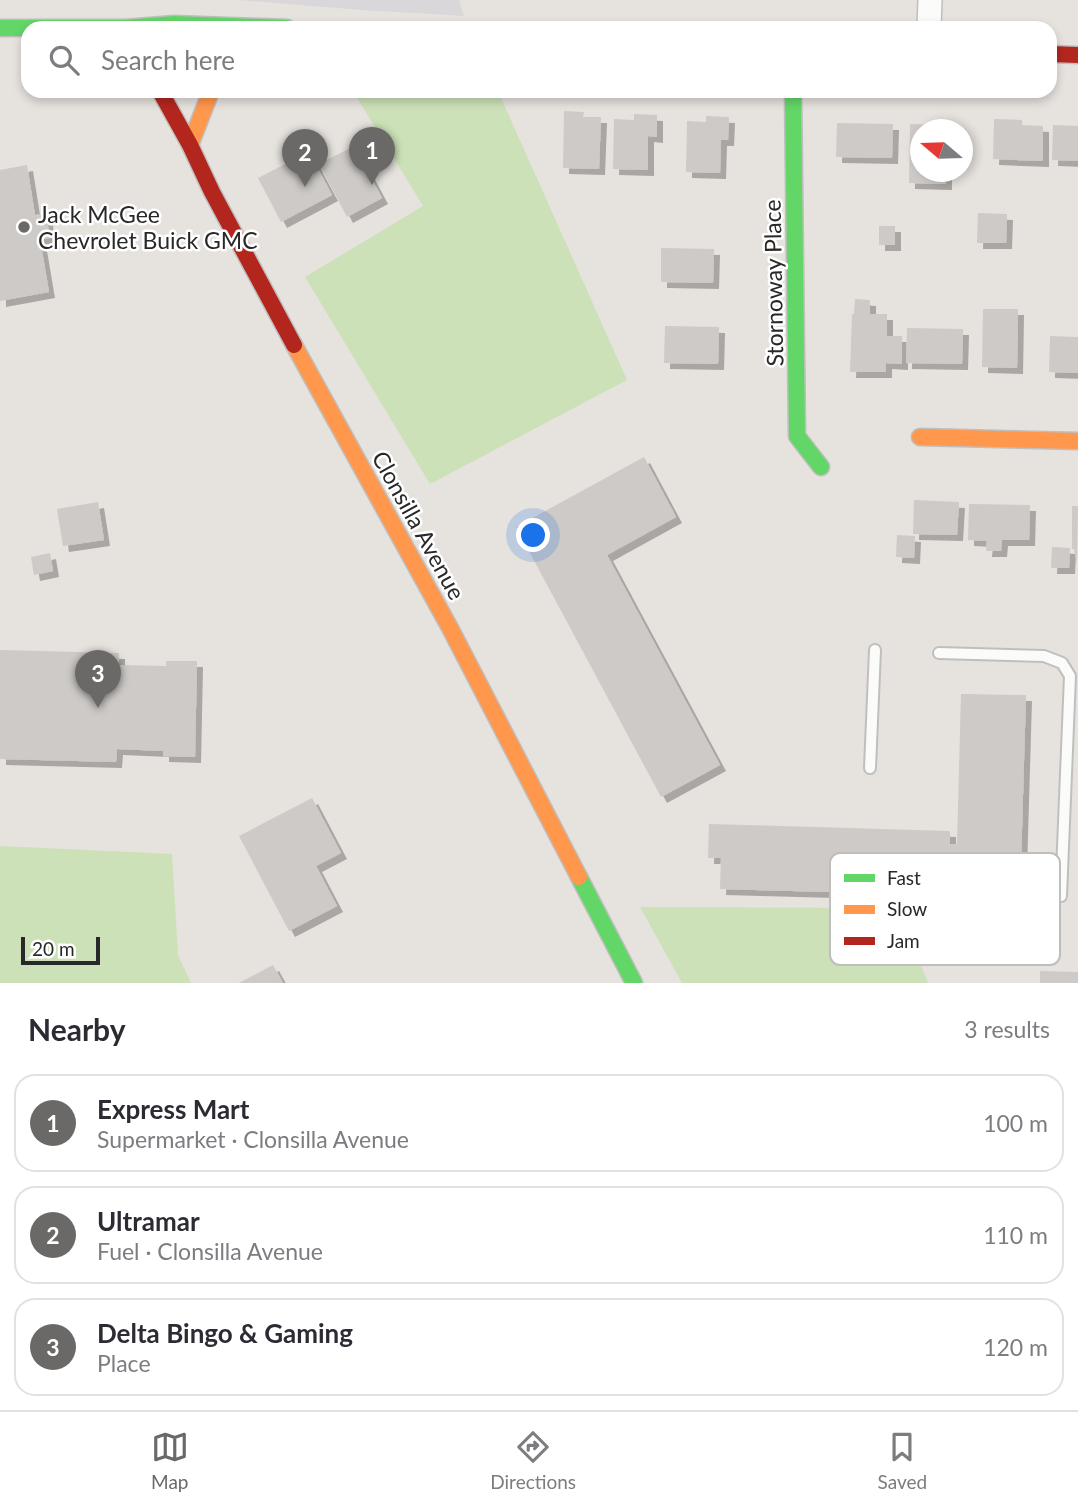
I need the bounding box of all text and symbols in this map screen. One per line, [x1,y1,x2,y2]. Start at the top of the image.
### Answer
search box [21,21,1057,98]
icon: search [45,41,83,79]
text: Search here [101,44,235,76]
north arrow [910,119,973,182]
pin: 1 [349,127,395,185]
pin: 2 [282,129,328,187]
street label: Stornoway Place [758,199,788,367]
place label: Jack McGee Chevrolet Buick GMC [38,200,258,254]
marker: Jack McGee Chevrolet Buick GMC [16,219,32,235]
street label: Clonsilla Avenue [367,446,471,604]
your location [516,518,550,552]
pin: 3 [75,650,121,708]
legend [830,853,1060,965]
text: Fast [887,866,921,889]
text: Slow [887,897,927,920]
text: Jam [887,929,920,952]
scale bar [21,934,100,966]
text: 20 m [32,937,75,960]
text: Nearby [28,1011,126,1047]
text: 3 results [964,1015,1050,1043]
text: Express Mart [97,1093,249,1125]
text: 1 [46,1109,60,1137]
text: 100 m [983,1109,1048,1137]
text: Supermarket · Clonsilla Avenue [97,1125,409,1153]
text: Ultramar [97,1205,200,1237]
text: 2 [46,1221,60,1249]
text: 110 m [983,1221,1048,1249]
text: Fuel · Clonsilla Avenue [97,1237,323,1265]
text: Delta Bingo & Gaming [97,1317,353,1349]
text: 3 [46,1333,60,1361]
text: 120 m [983,1333,1048,1361]
text: Place [97,1349,151,1377]
tab: Map [151,1428,189,1493]
tab: Directions [490,1428,576,1493]
tab: Saved [878,1428,927,1493]

